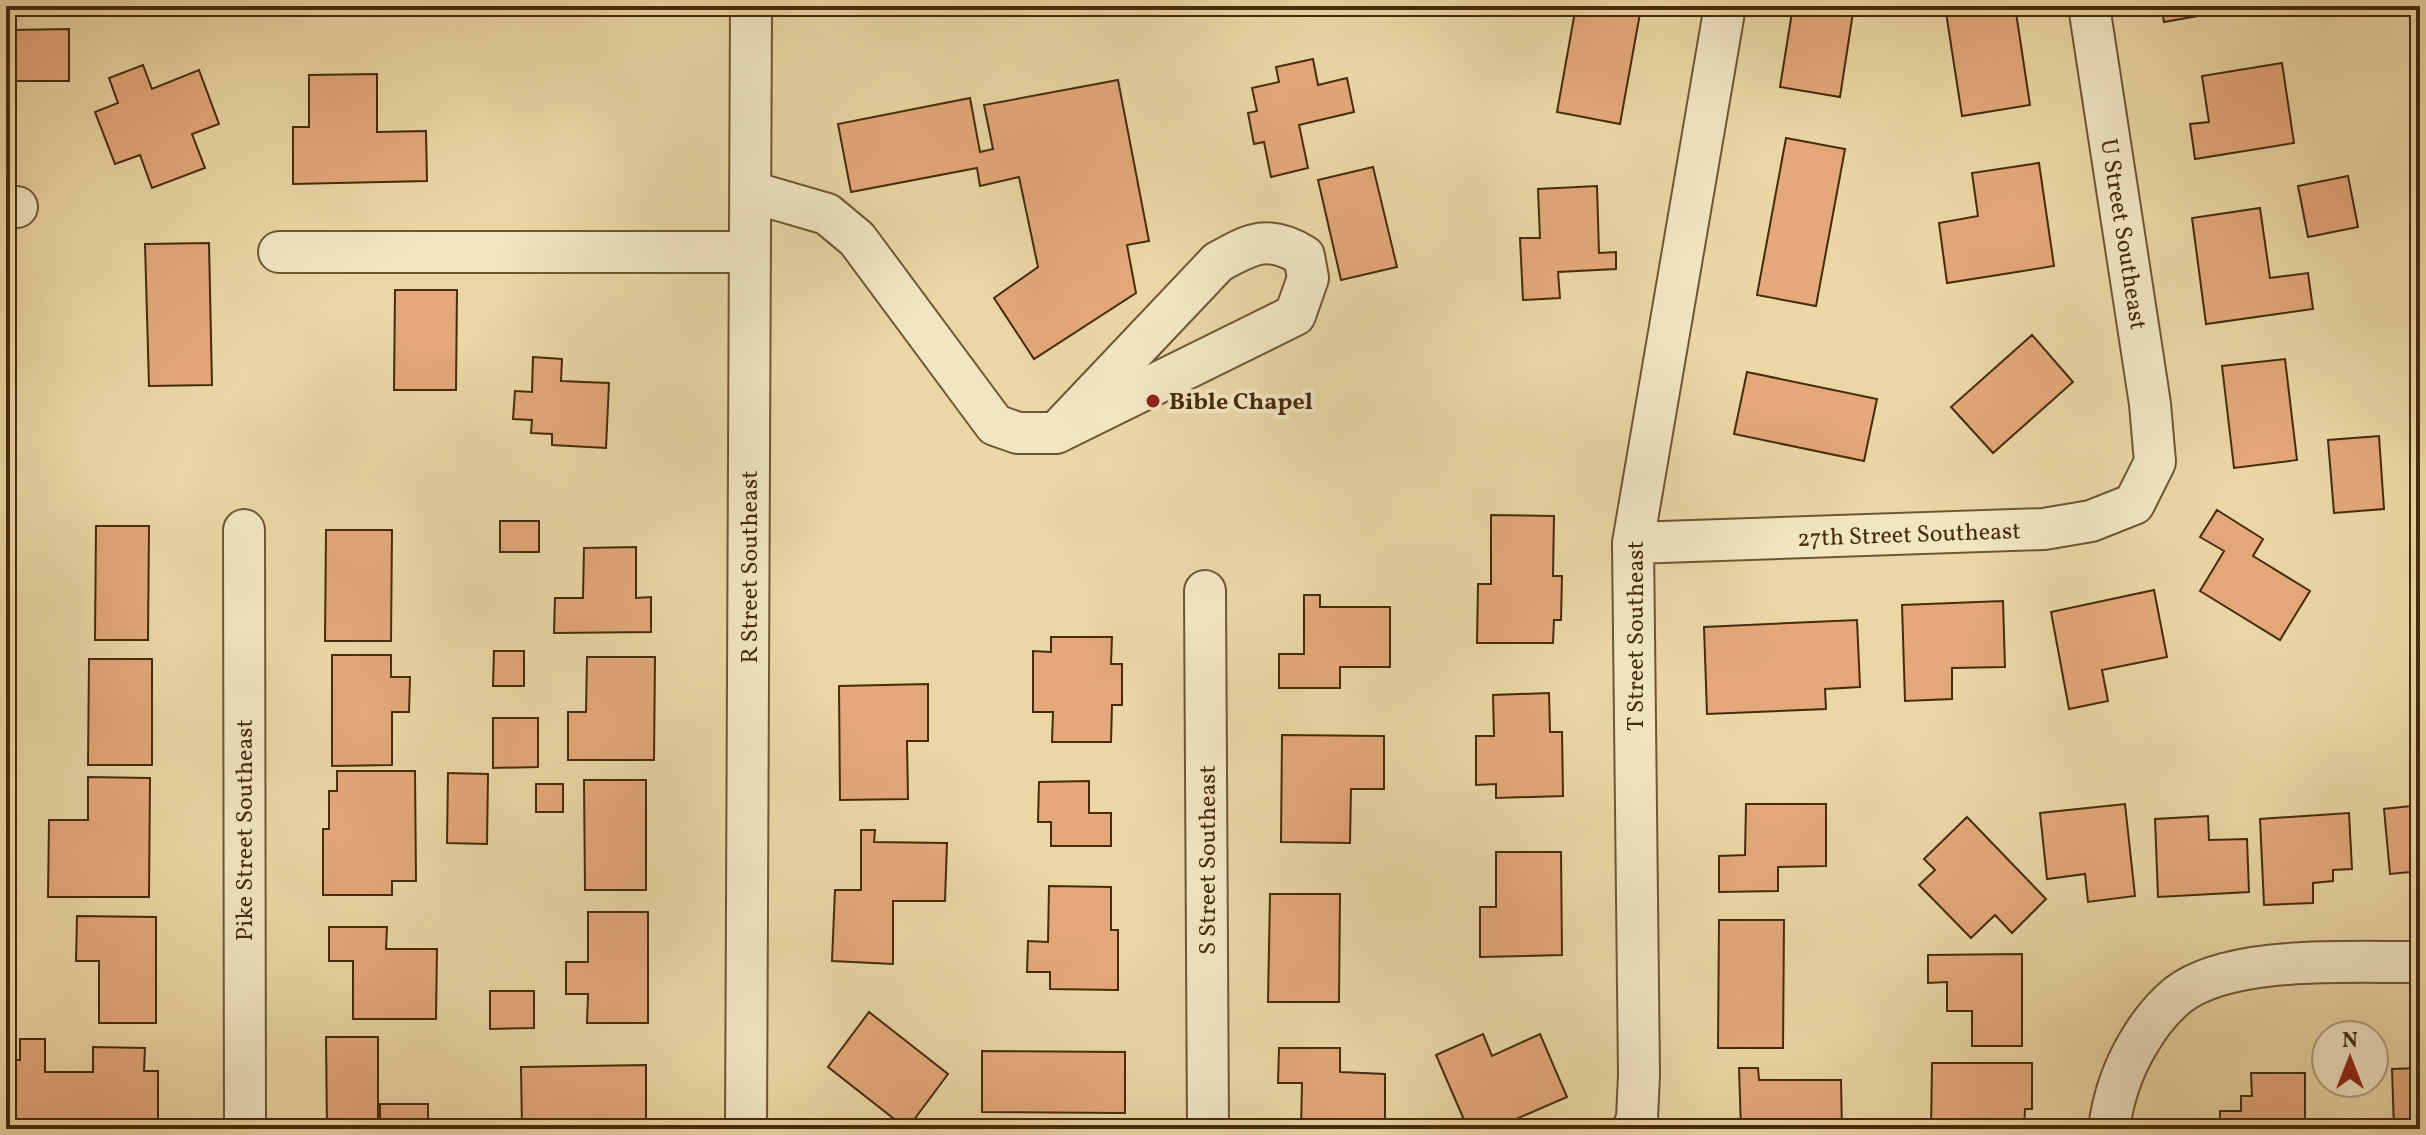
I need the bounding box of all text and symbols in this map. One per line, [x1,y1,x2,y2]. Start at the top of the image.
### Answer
street label: U Street Southeast [2090,136,2154,332]
place label: Bible Chapel [1169,386,1313,420]
marker: Bible Chapel [1144,392,1162,410]
street label: R Street Southeast [734,470,768,664]
street label: 27th Street Southeast [1797,515,2021,557]
street label: T Street Southeast [1620,541,1654,731]
street label: Pike Street Southeast [229,719,263,941]
street label: S Street Southeast [1192,765,1226,955]
north arrow [2310,1019,2390,1099]
text: N [2342,1026,2358,1057]

